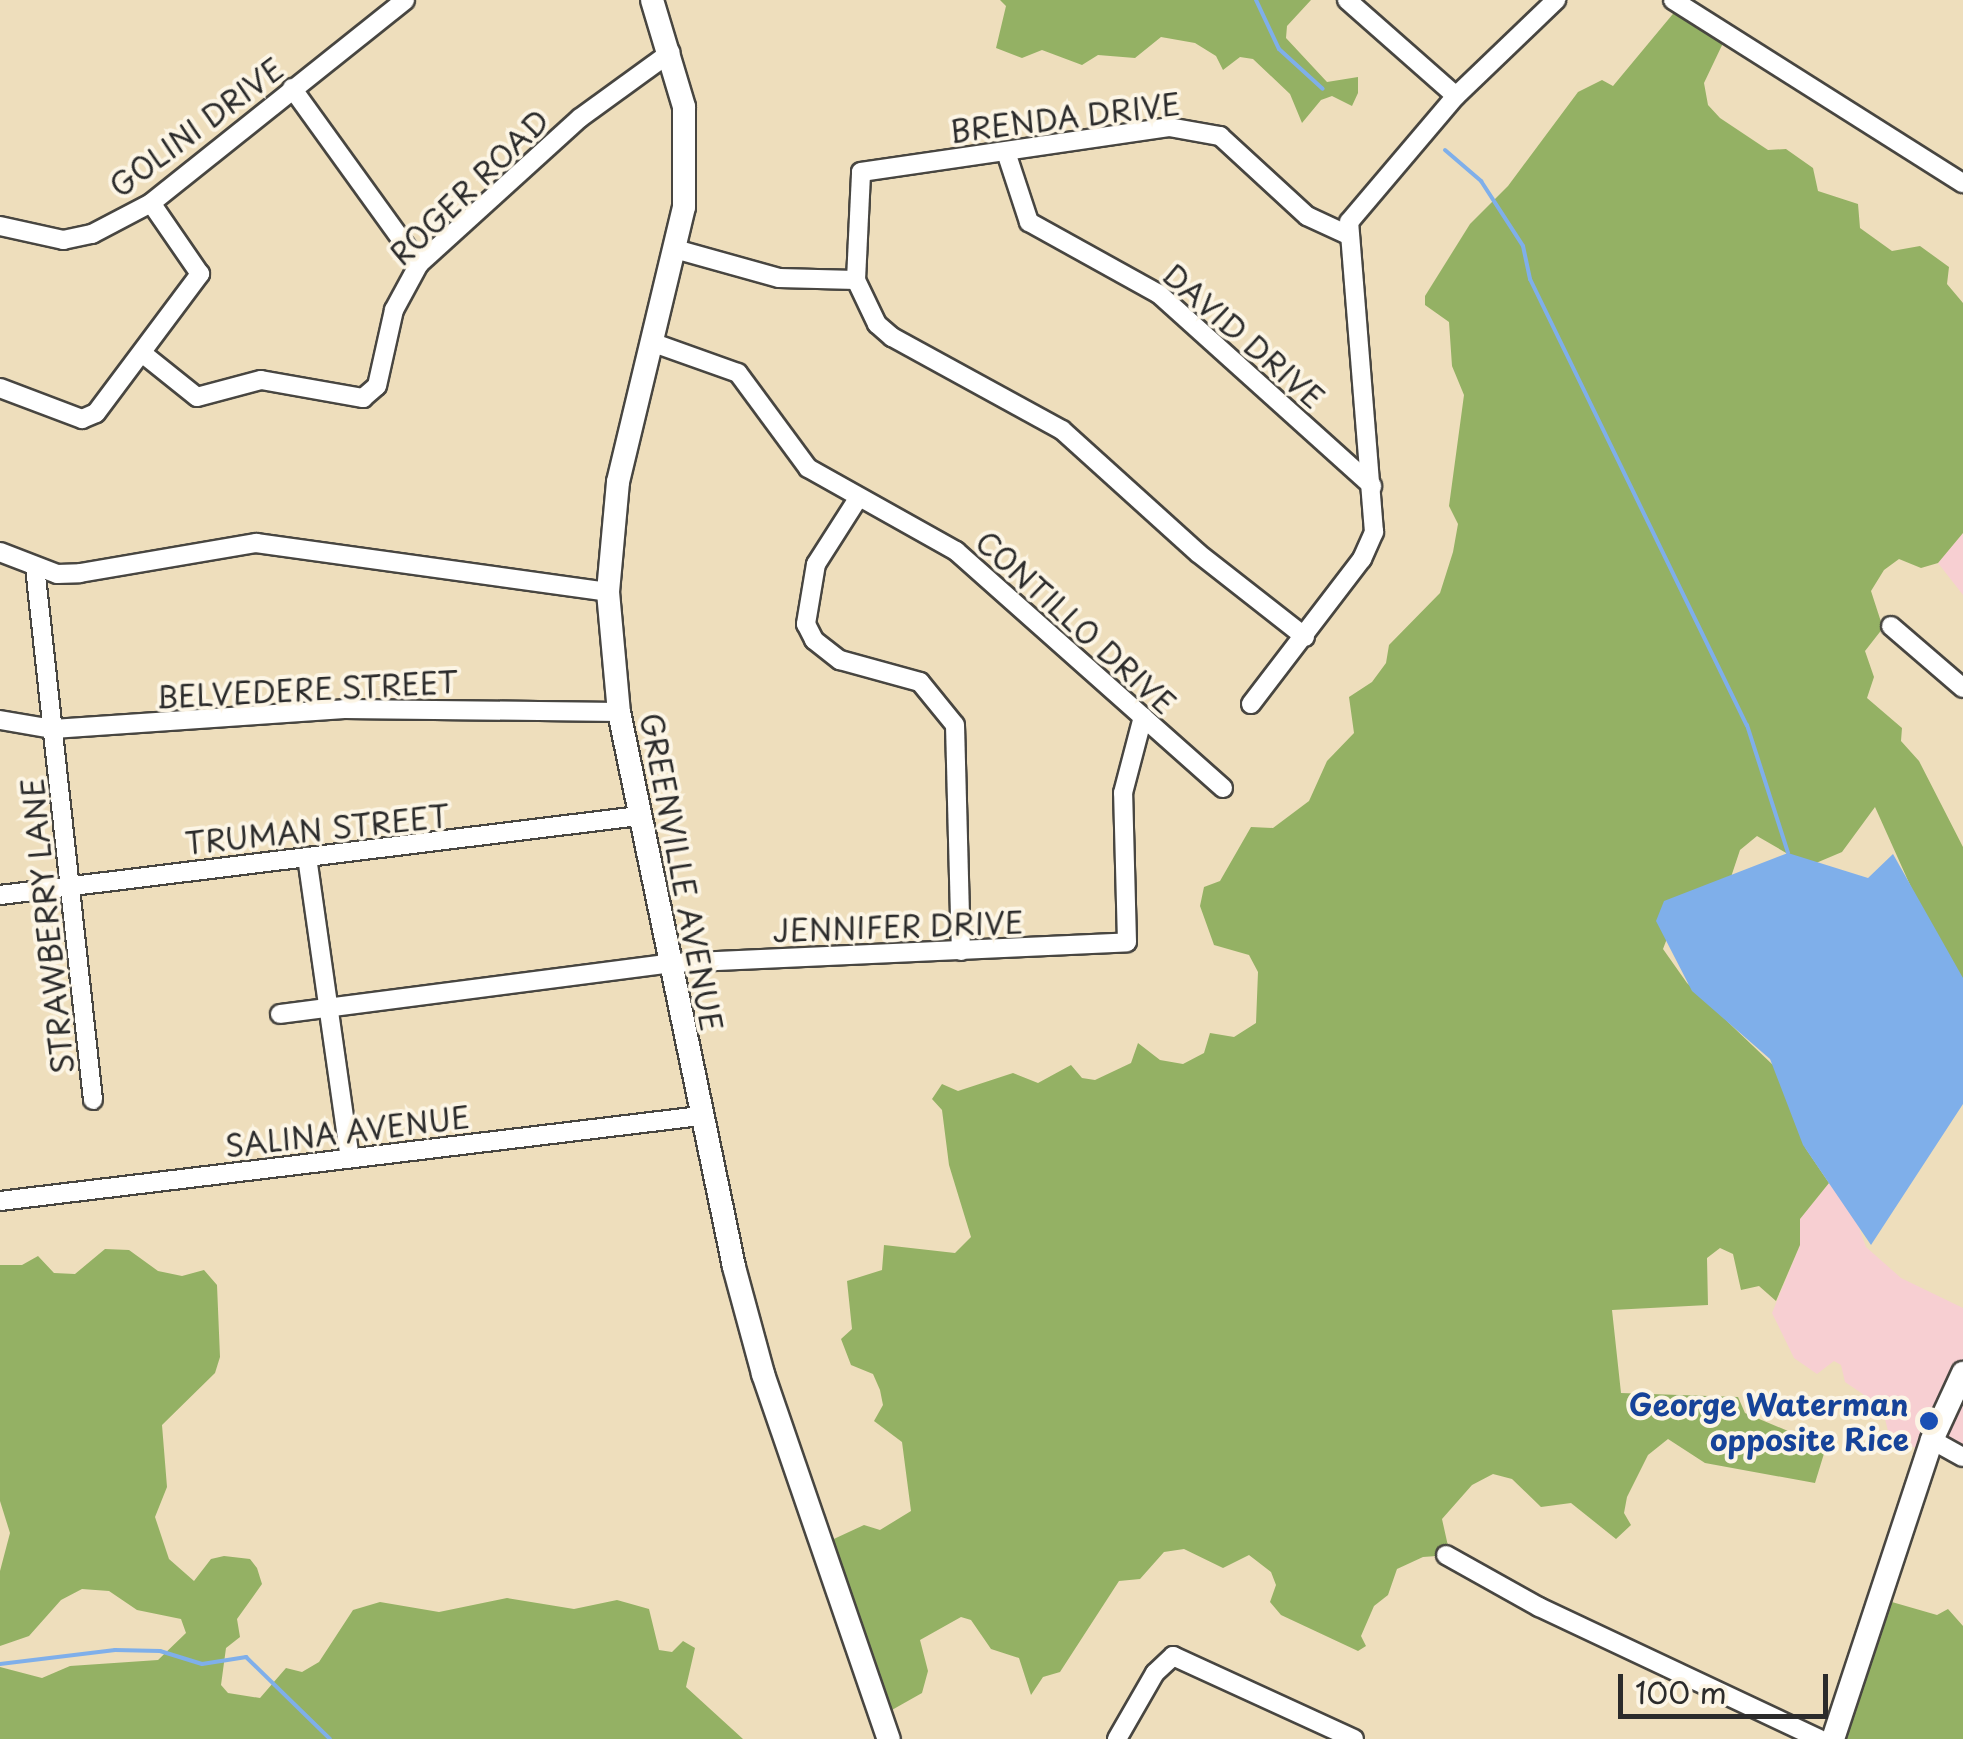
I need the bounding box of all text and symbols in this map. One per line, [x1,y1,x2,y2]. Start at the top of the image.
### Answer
street label: GOLINI DRIVE [102,50,290,204]
street label: BRENDA DRIVE [948,85,1182,149]
street label: ROGER ROAD [381,101,557,273]
street label: DAVID DRIVE [1156,257,1332,415]
street label: CONTILLO DRIVE [968,523,1184,721]
street label: BELVEDERE STREET [153,663,461,715]
street label: GREENVILLE AVENUE [634,710,730,1034]
street label: STRAWBERRY LANE [13,775,81,1077]
street label: TRUMAN STREET [183,797,451,861]
street label: JENNIFER DRIVE [771,904,1025,948]
street label: SALINA AVENUE [222,1098,472,1164]
place label: George Waterman opposite Rice [1627,1386,1909,1456]
marker: George Waterman opposite Rice [1918,1410,1940,1432]
scale bar [1623,1654,1833,1716]
text: 100 m [1635,1669,1727,1714]

